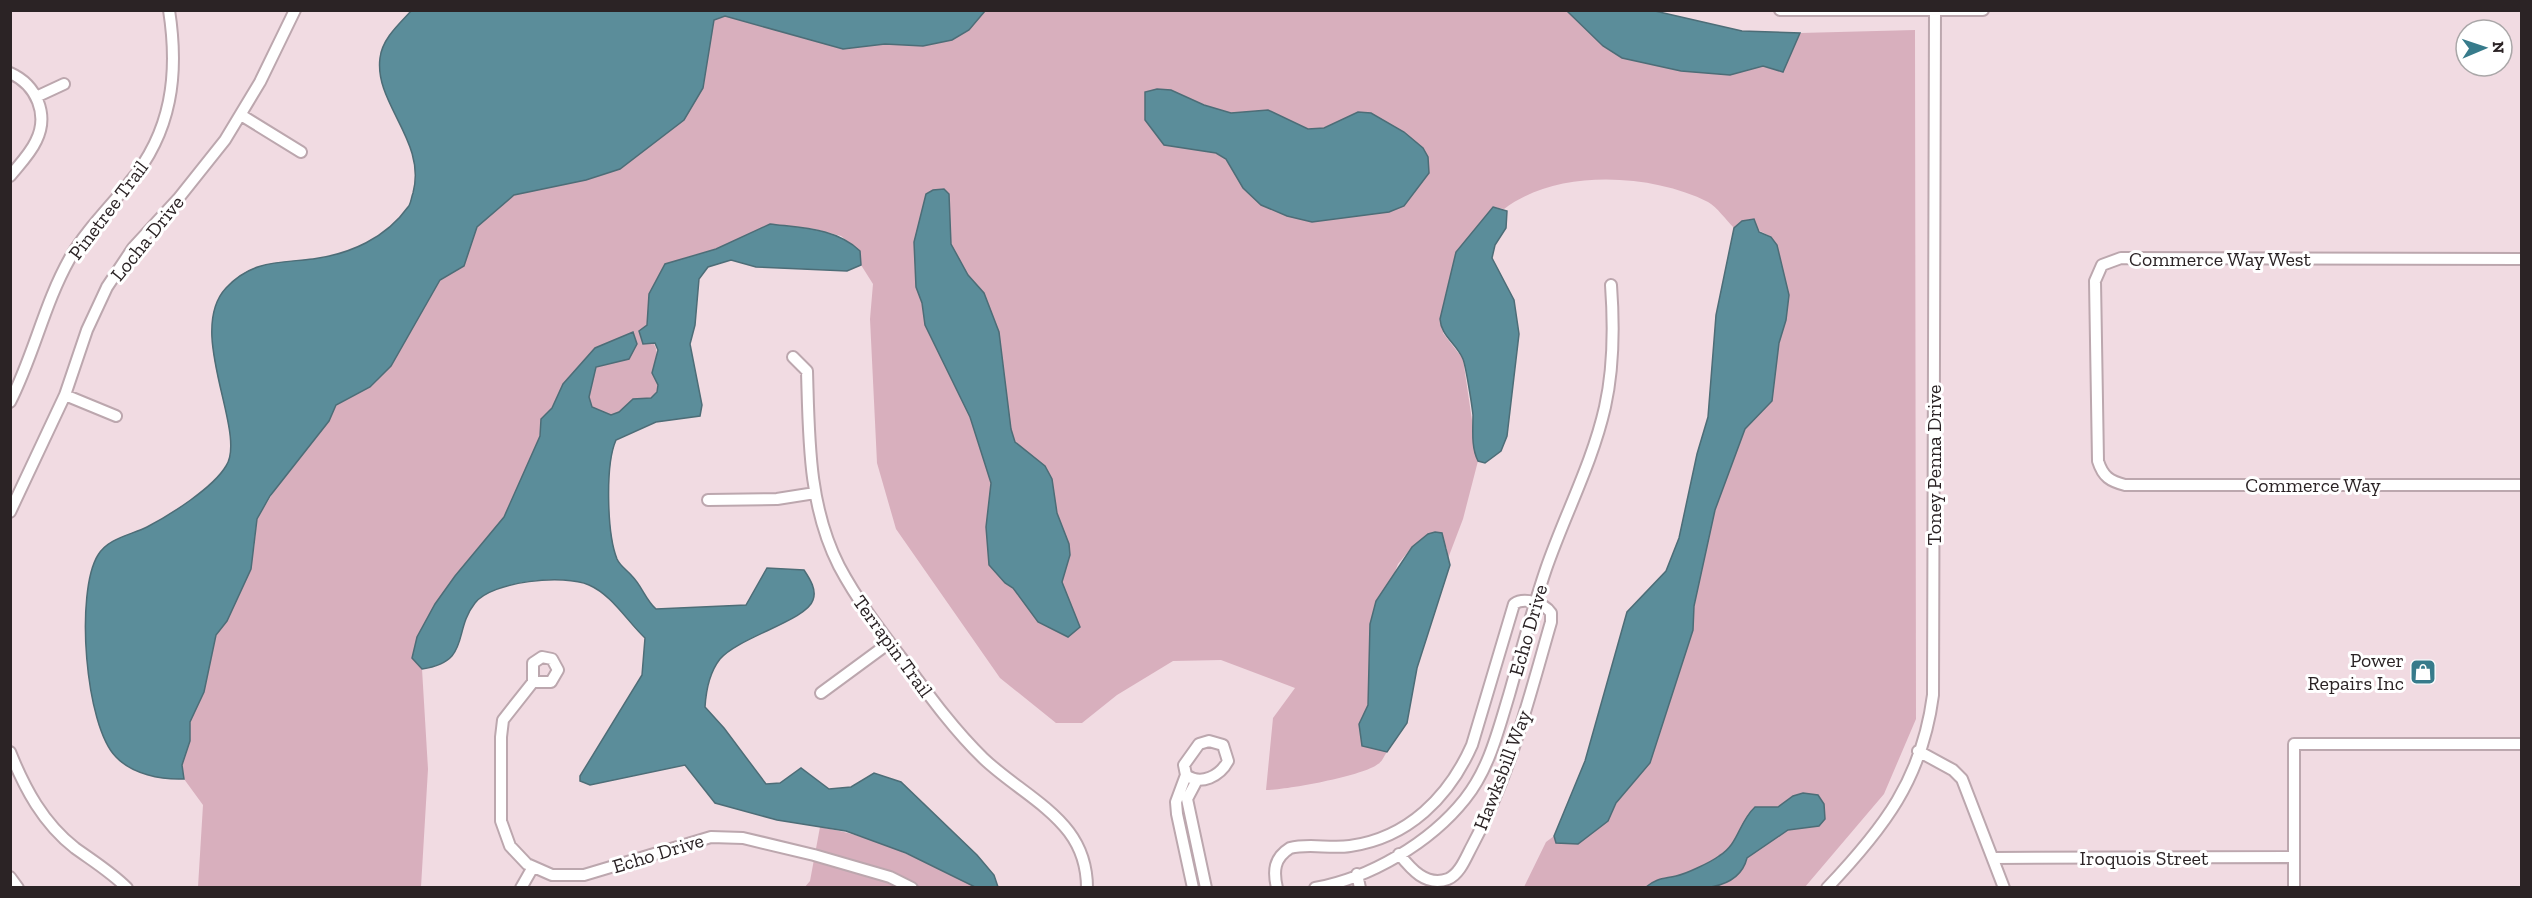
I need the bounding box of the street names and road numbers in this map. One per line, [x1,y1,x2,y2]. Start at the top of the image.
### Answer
street label: Pinetree Trail [63,156,153,264]
street label: Locha Drive [105,190,189,286]
street label: Commerce Way West [2129,247,2312,271]
street label: Toney Penna Drive [1922,385,1946,545]
street label: Commerce Way [2245,473,2381,497]
street label: Echo Drive [1503,581,1553,679]
street label: Terrapin Trail [848,590,938,702]
street label: Hawksbill Way [1468,706,1536,833]
street label: Echo Drive [610,828,706,878]
street label: Iroquois Street [2080,846,2209,870]

